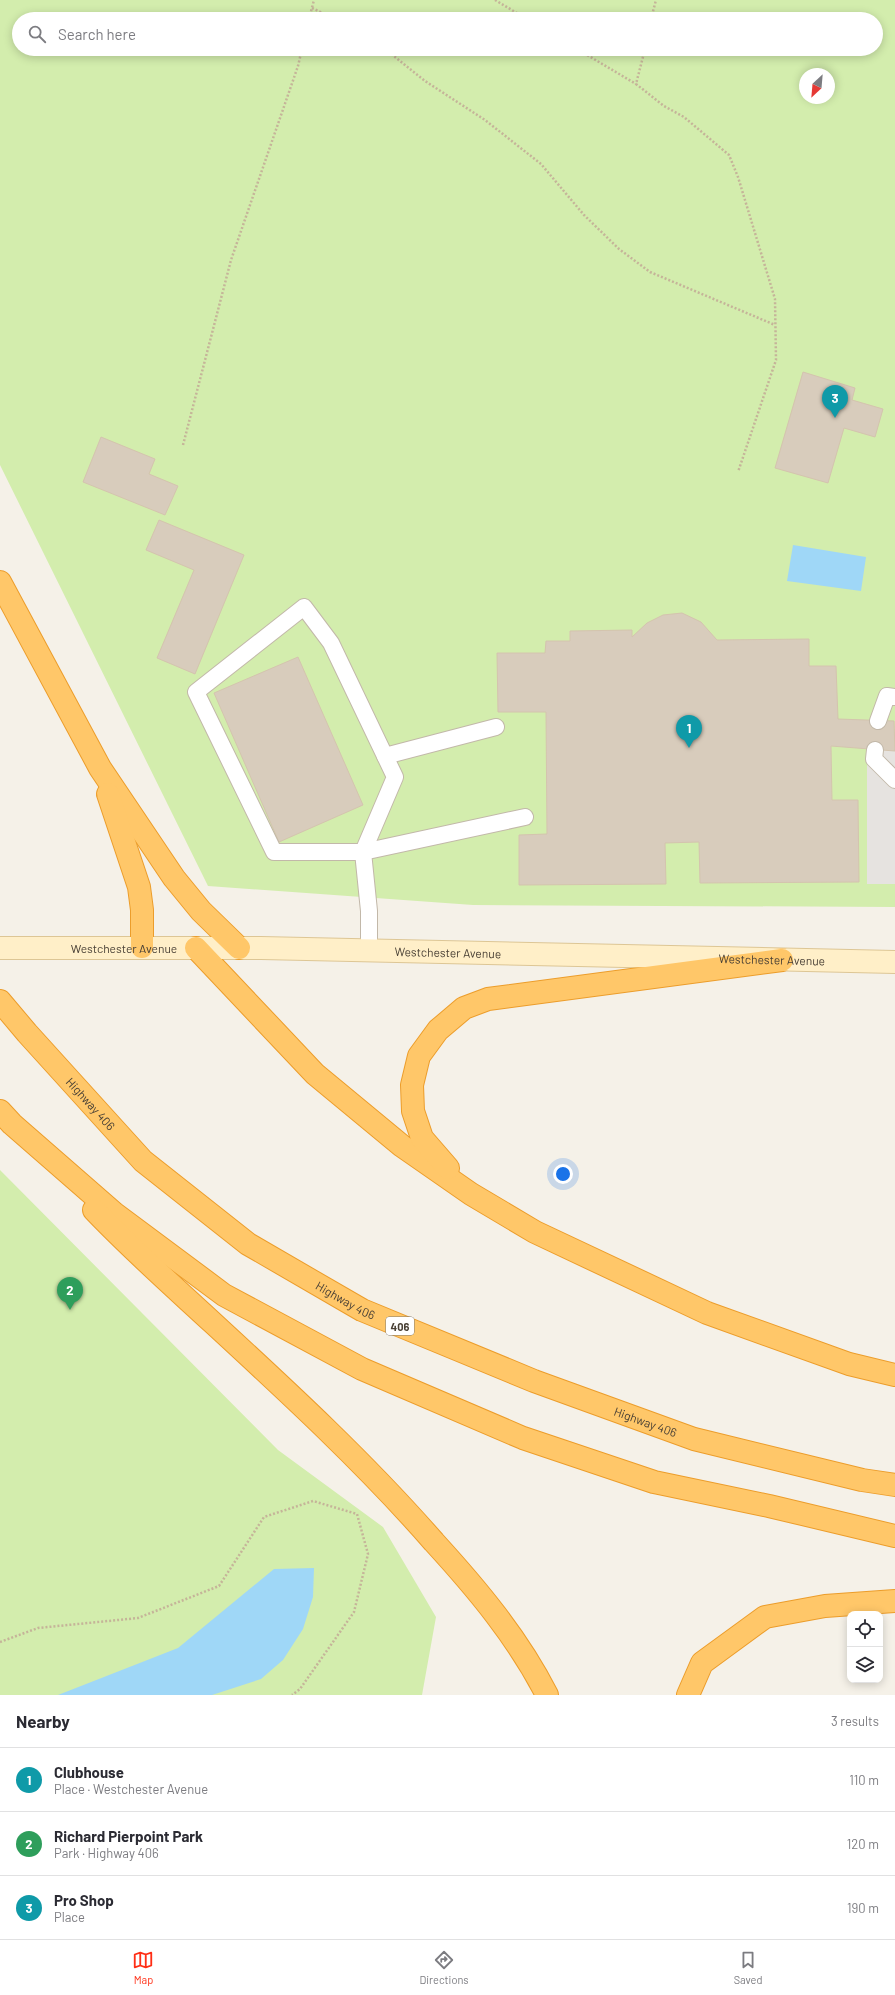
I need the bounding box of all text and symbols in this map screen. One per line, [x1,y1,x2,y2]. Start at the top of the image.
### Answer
search box [12,12,883,56]
icon: search [26,23,48,45]
text: Search here [58,25,136,43]
north arrow [799,68,835,104]
pin: 3 [822,385,848,418]
pin: 1 [676,715,702,748]
street label: Westchester Avenue [71,941,177,955]
street label: Westchester Avenue [395,944,501,960]
street label: Westchester Avenue [718,951,825,967]
street label: Highway 406 [64,1074,118,1133]
your location [553,1164,573,1184]
pin: 2 [57,1277,83,1310]
street label: Highway 406 [313,1278,377,1322]
road number: 406 [386,1317,414,1335]
street label: Highway 406 [612,1404,679,1439]
map controls [847,1611,883,1683]
button: locate [847,1611,883,1647]
button: layers [847,1647,883,1683]
text: Nearby [16,1711,70,1731]
text: 3 results [831,1713,879,1729]
text: Clubhouse [54,1763,124,1781]
text: 1 [27,1772,31,1788]
text: 110 m [849,1772,879,1788]
text: Place · Westchester Avenue [54,1781,208,1797]
text: Richard Pierpoint Park [54,1827,203,1845]
text: 2 [25,1836,33,1852]
text: 120 m [847,1836,879,1852]
text: Park · Highway 406 [54,1845,159,1861]
text: Pro Shop [54,1891,114,1909]
text: 3 [25,1900,33,1916]
text: 190 m [847,1900,879,1916]
text: Place [54,1909,85,1925]
tab: Map [132,1949,154,1986]
tab: Directions [419,1949,469,1986]
tab: Saved [734,1949,763,1986]

